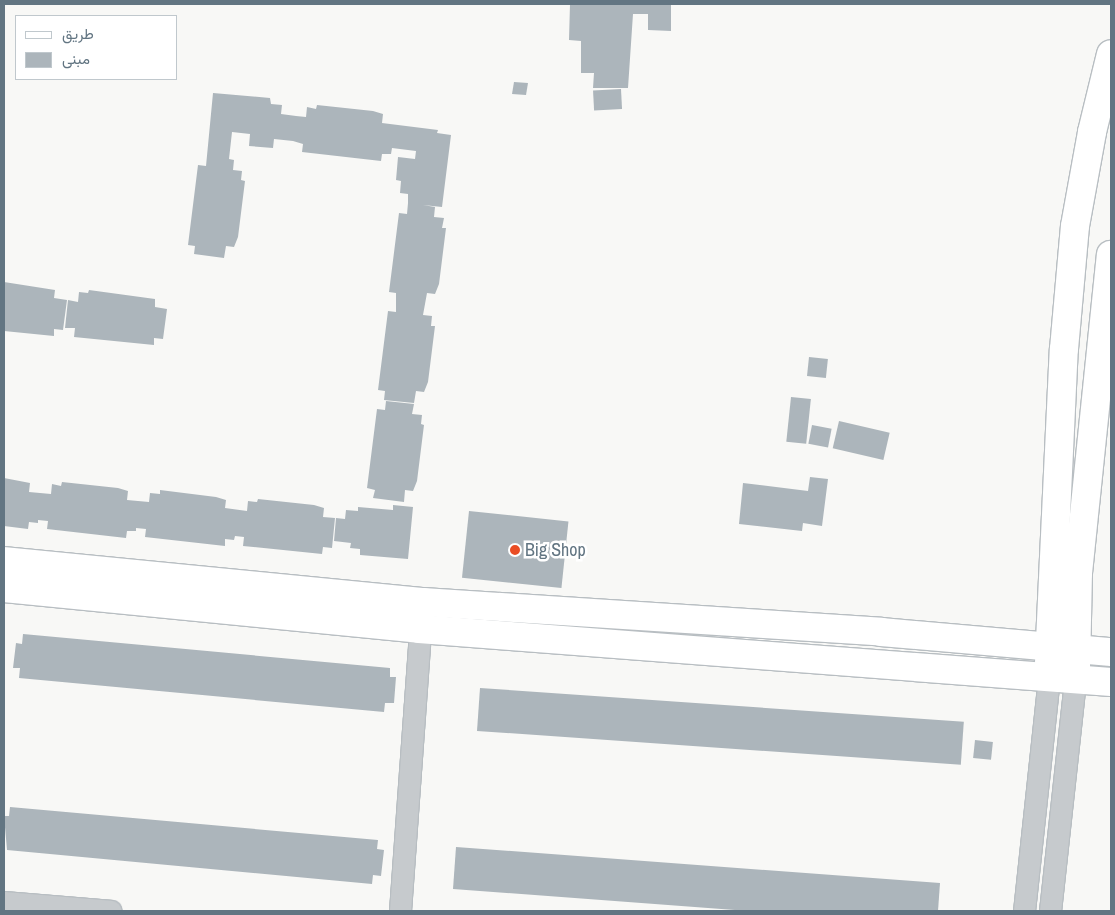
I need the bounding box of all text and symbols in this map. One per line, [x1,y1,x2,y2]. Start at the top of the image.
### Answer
legend [15,15,178,80]
text: طريق [62,23,94,44]
text: مبنى [62,48,90,69]
place label: Big Shop [525,539,586,561]
marker: Big Shop [509,544,521,556]

